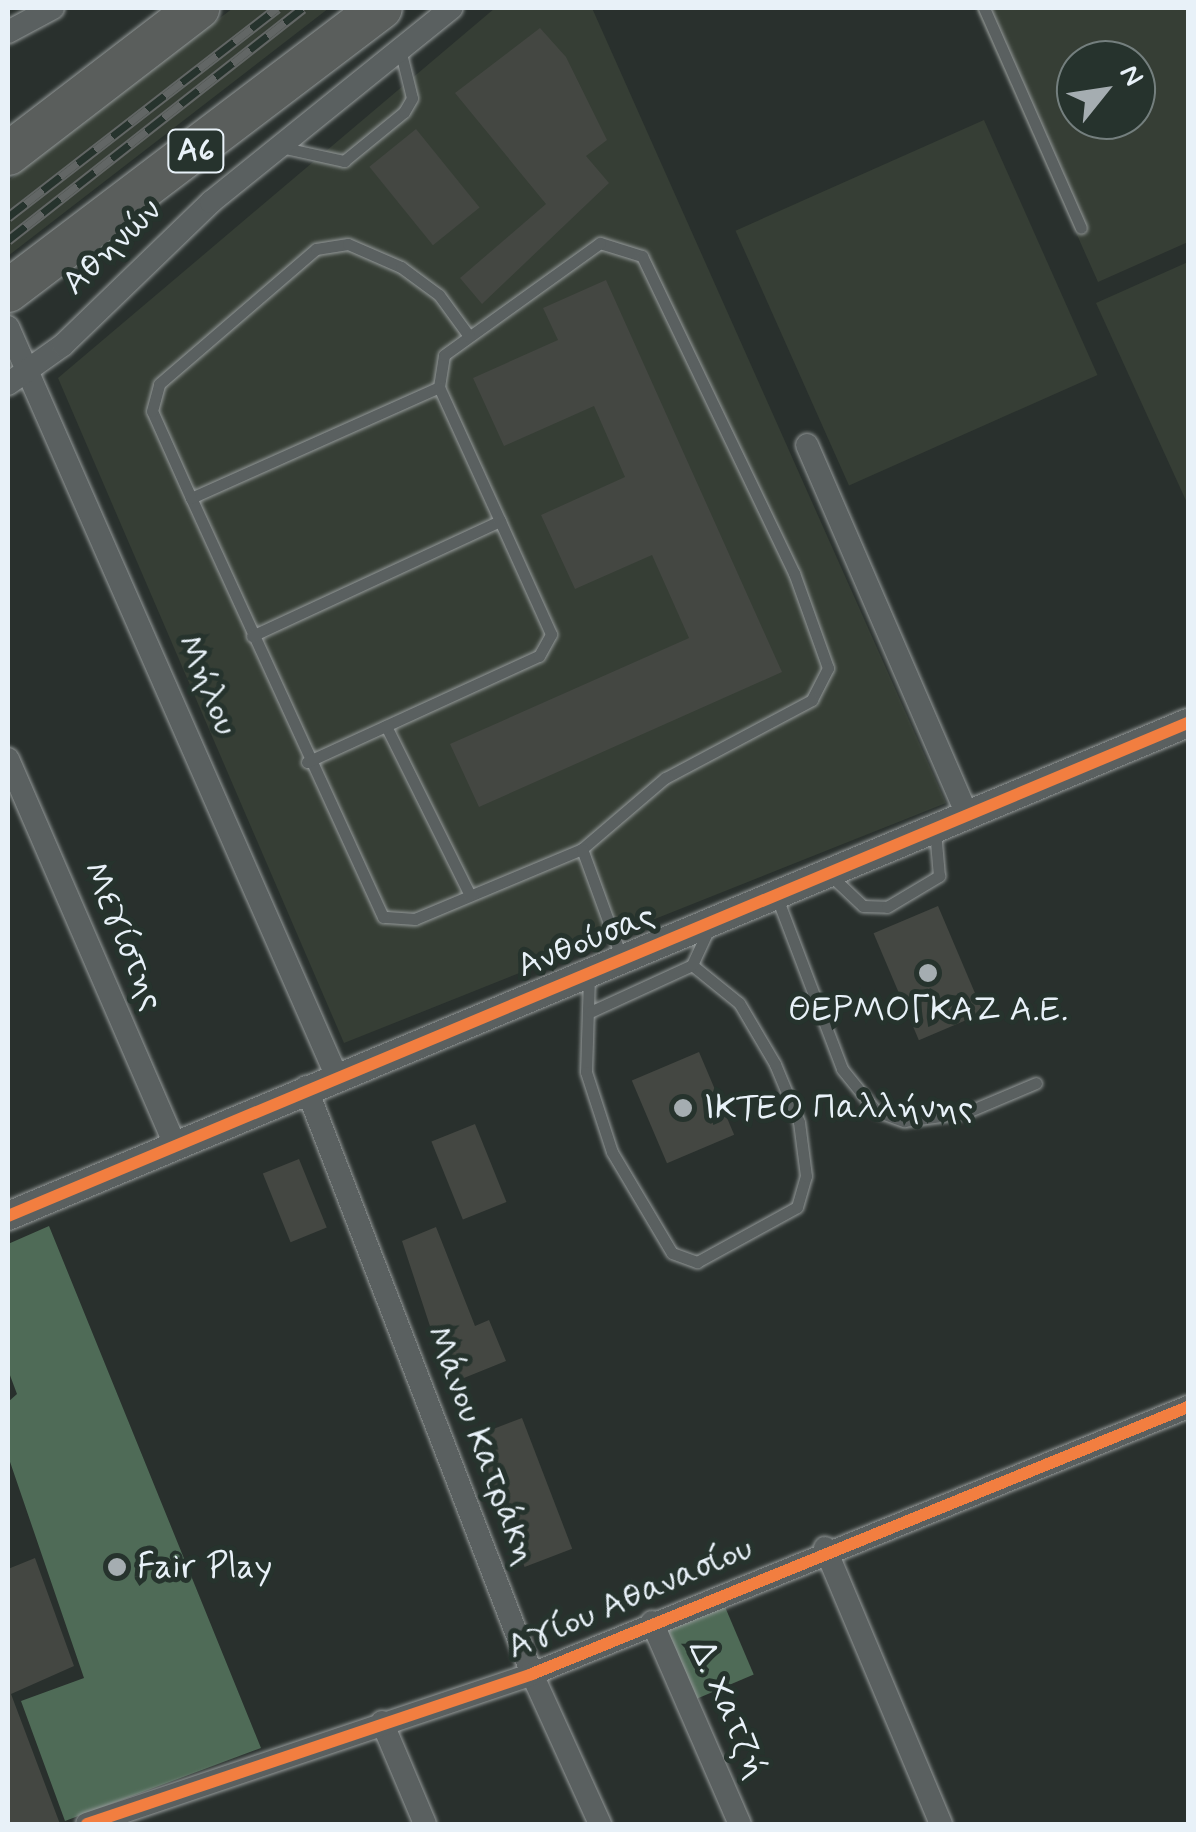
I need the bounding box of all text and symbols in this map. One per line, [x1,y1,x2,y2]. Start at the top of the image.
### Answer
north arrow [1056,40,1156,140]
text: N [1110,58,1151,93]
road number: Α6 [166,124,226,178]
street label: Αθηνών [54,190,170,304]
street label: Μήλου [167,628,247,742]
street label: Μεγίστης [73,855,173,1017]
street label: Ανθούσας [511,894,661,988]
marker: ΘΕΡΜΟΓΚΑΖ Α.Ε. [917,962,939,984]
place label: ΘΕΡΜΟΓΚΑΖ Α.Ε. [788,989,1068,1031]
place label: ΙΚΤΕΟ Παλλήνης [703,1087,973,1129]
marker: ΙΚΤΕΟ Παλλήνης [672,1097,694,1119]
street label: Μάνου Κατράκη [416,1320,546,1570]
street label: Αγίου Αθανασίου [501,1527,759,1669]
place label: Fair Play [137,1546,269,1588]
marker: Fair Play [106,1556,128,1578]
street label: Δ. Χατζή [679,1633,777,1785]

